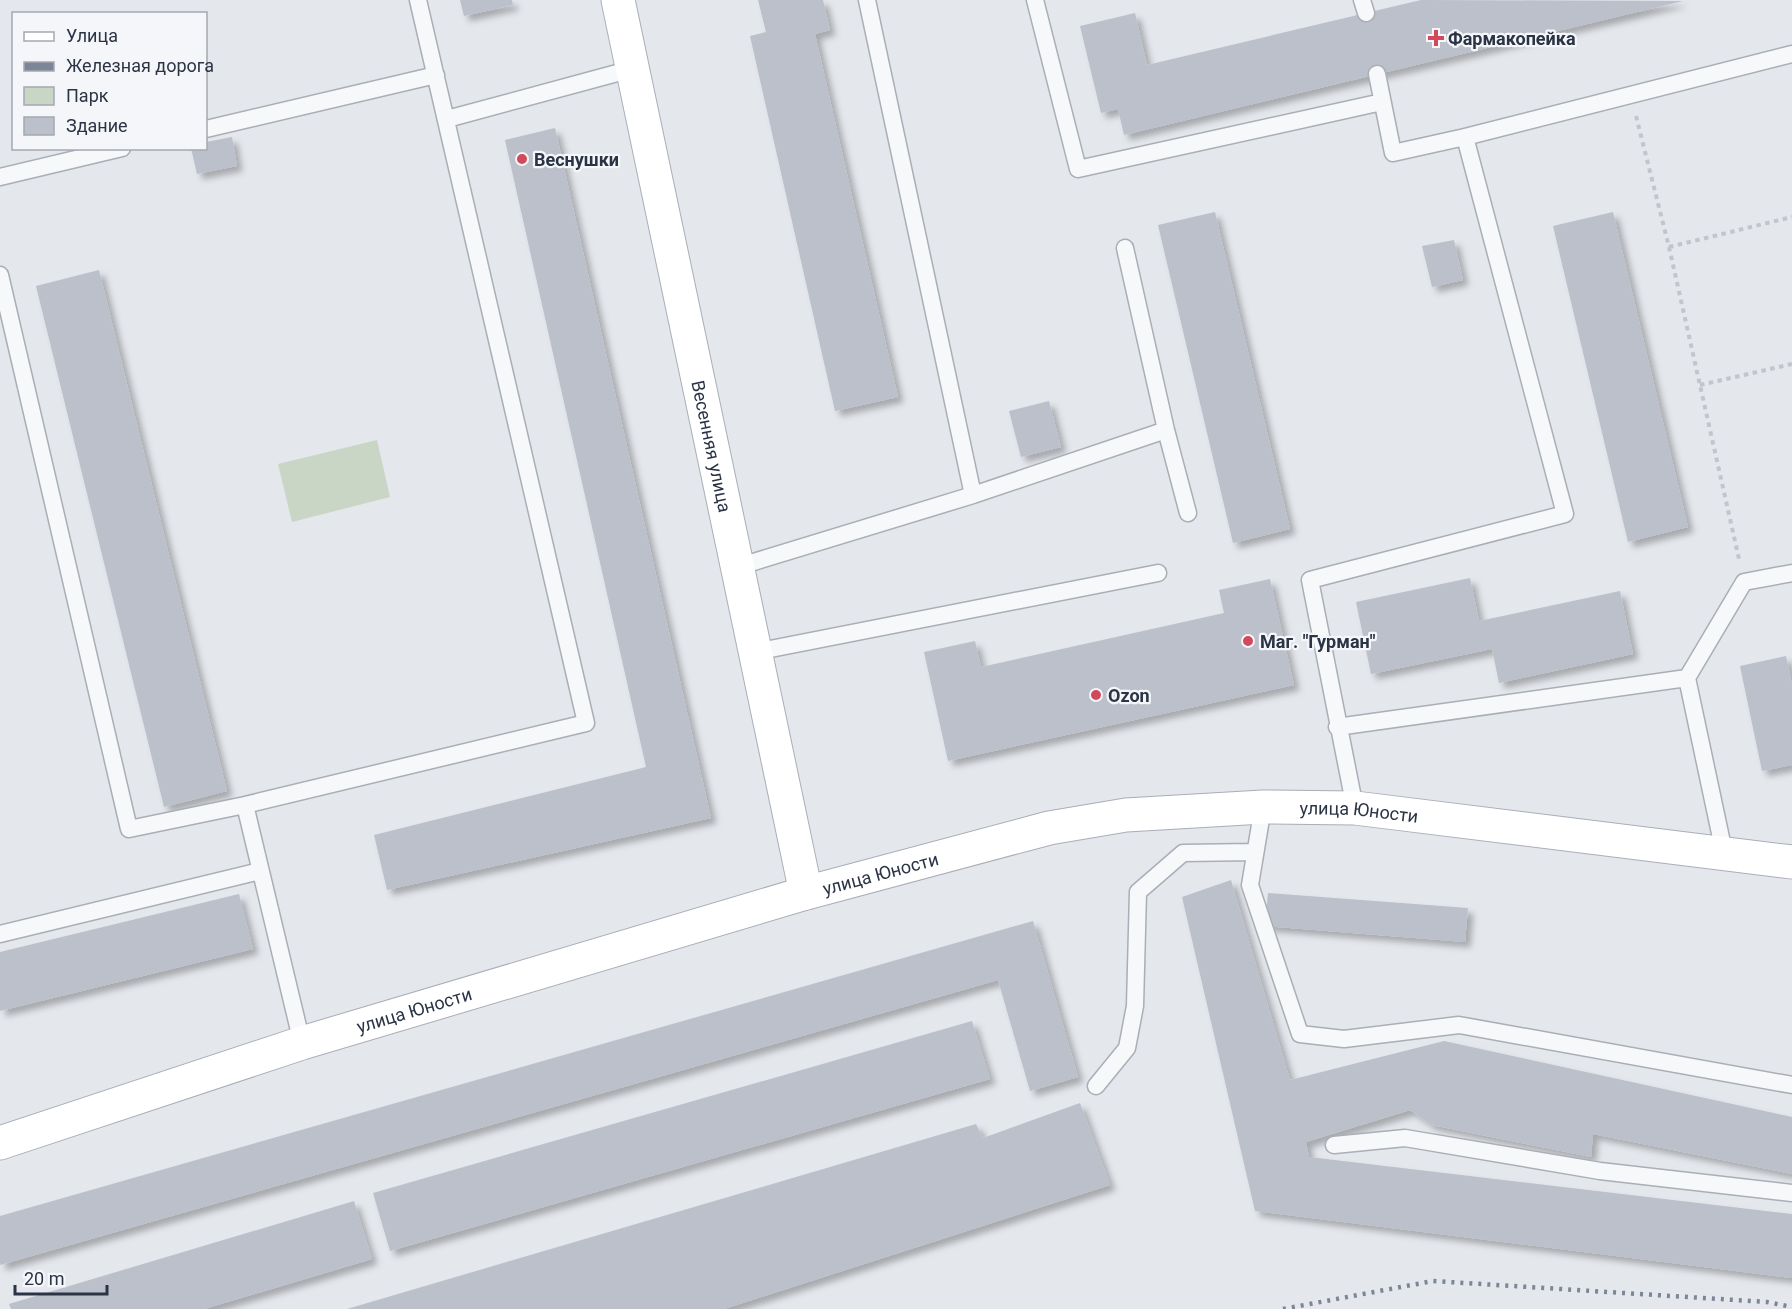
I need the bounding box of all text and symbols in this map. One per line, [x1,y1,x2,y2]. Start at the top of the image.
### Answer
legend [12,12,207,150]
text: Улица [66,25,118,46]
place label: Фармакопейка [1448,28,1576,49]
marker: Фармакопейка [1429,31,1443,45]
text: Железная дорога [66,55,214,76]
text: Парк [66,85,109,106]
text: Здание [66,115,128,136]
place label: Веснушки [534,149,619,170]
marker: Веснушки [515,152,529,166]
street label: Весенняя улица [688,378,736,514]
place label: Маг. "Гурман" [1260,631,1376,652]
marker: Маг. "Гурман" [1241,634,1255,648]
place label: Ozon [1108,685,1150,706]
marker: Ozon [1089,688,1103,702]
street label: улица Юности [1299,797,1420,826]
street label: улица Юности [820,848,941,899]
street label: улица Юности [354,983,474,1037]
scale bar [15,1258,106,1296]
text: 20 m [24,1268,64,1289]

